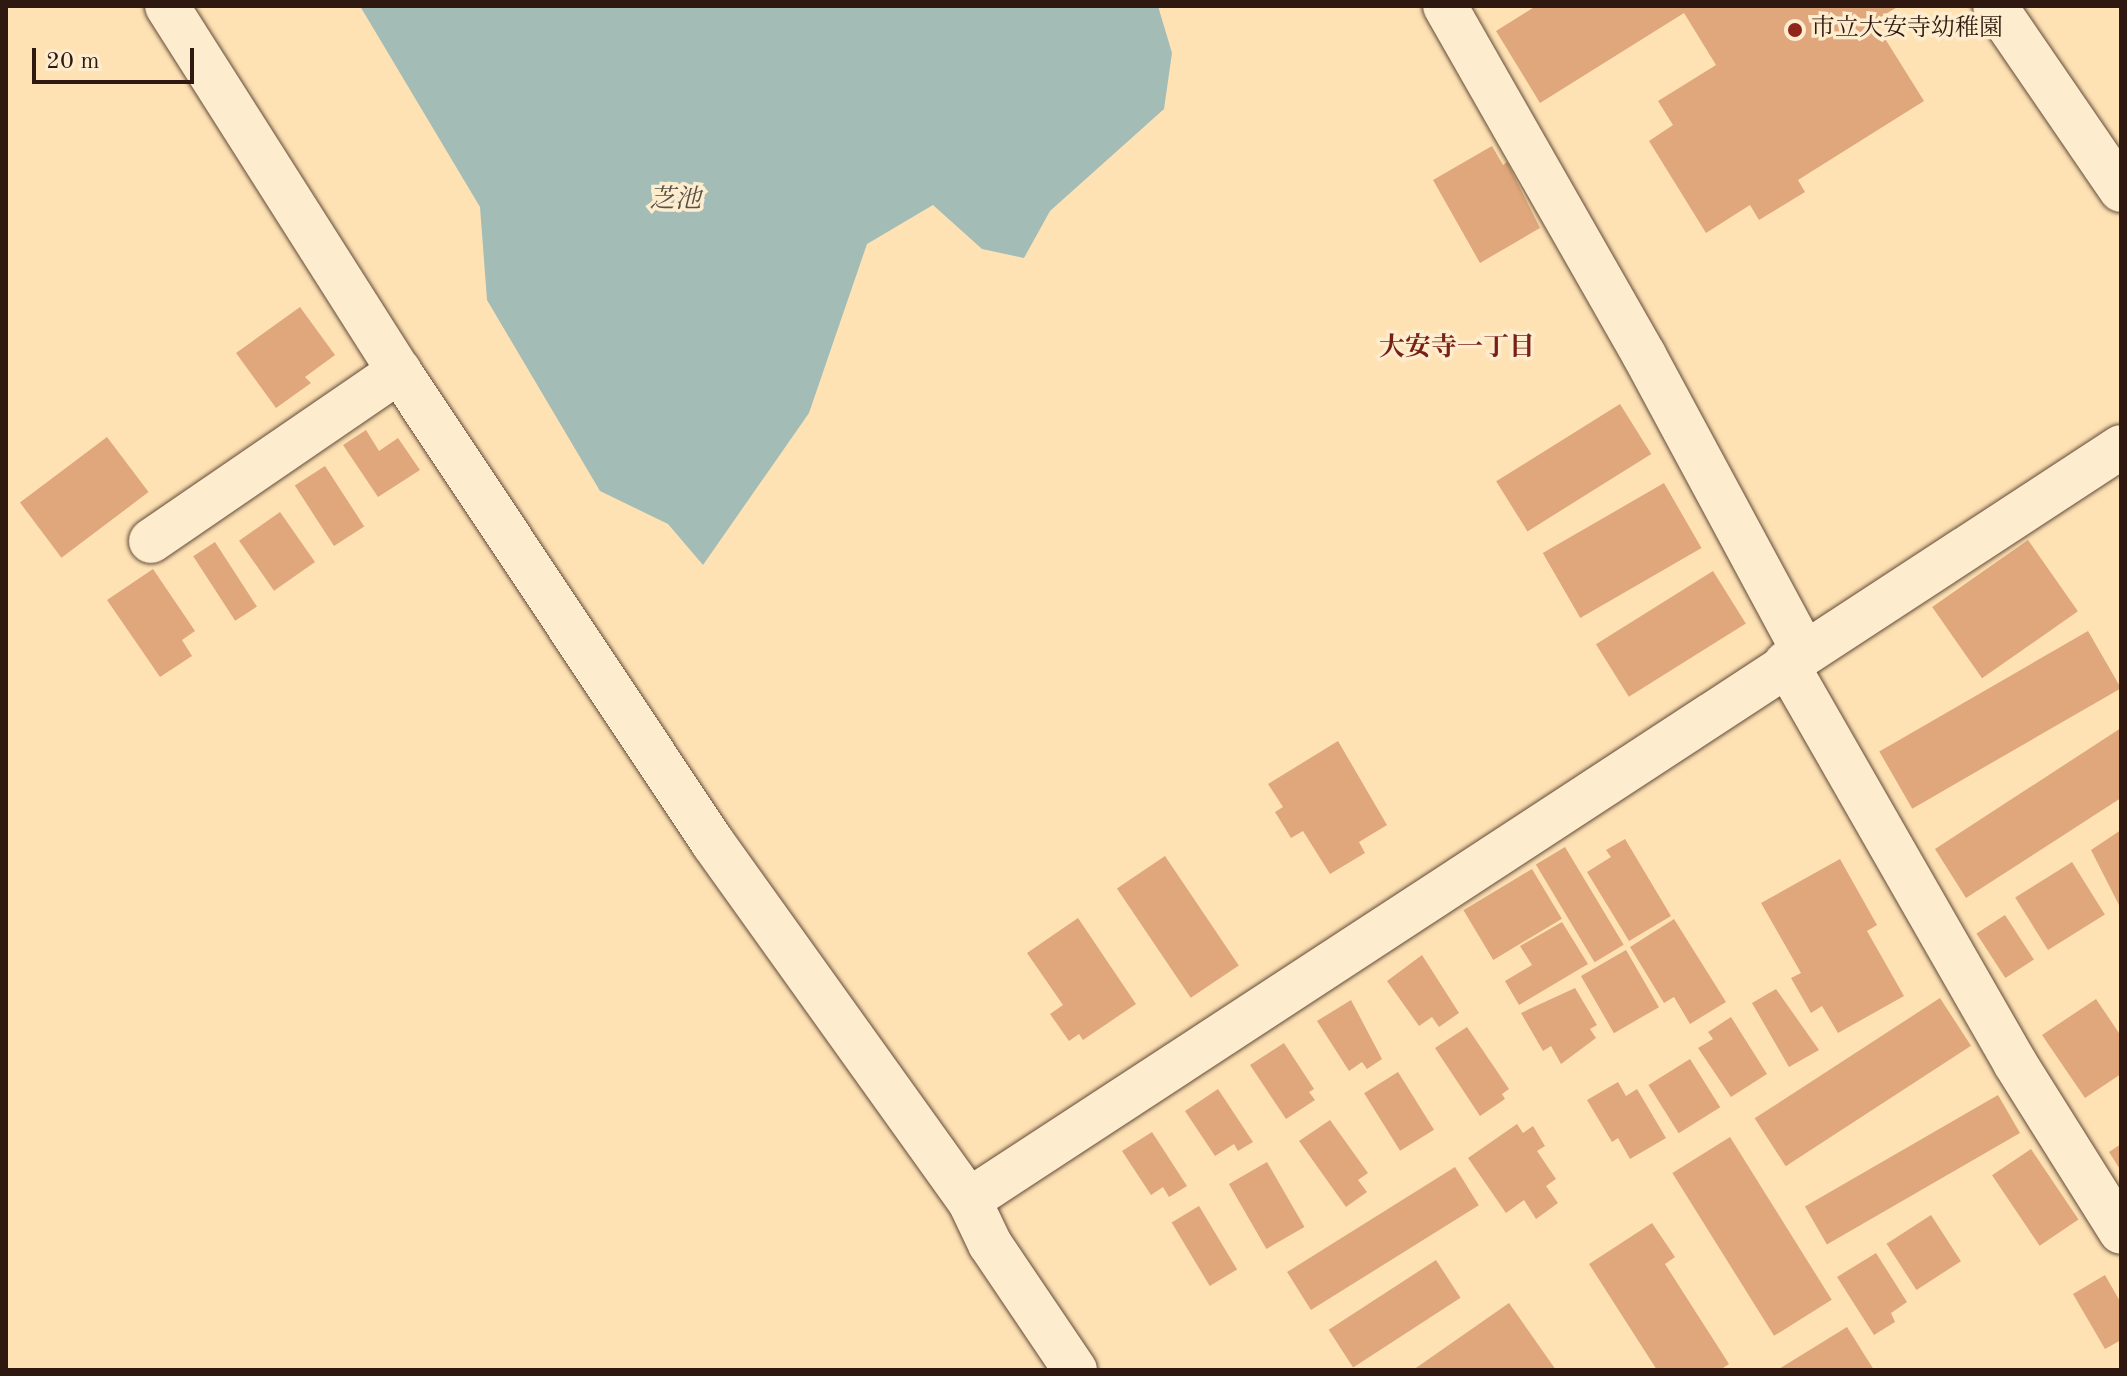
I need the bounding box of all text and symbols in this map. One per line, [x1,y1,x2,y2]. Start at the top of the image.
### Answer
place label: 市立大安寺幼稚園 [1811,16,2003,44]
marker: 市立大安寺幼稚園 [1786,21,1804,39]
scale bar [36,32,198,82]
text: 20 m [46,50,100,74]
water label: 芝池 [649,185,701,217]
district label: 大安寺一丁目 [1379,333,1535,365]

